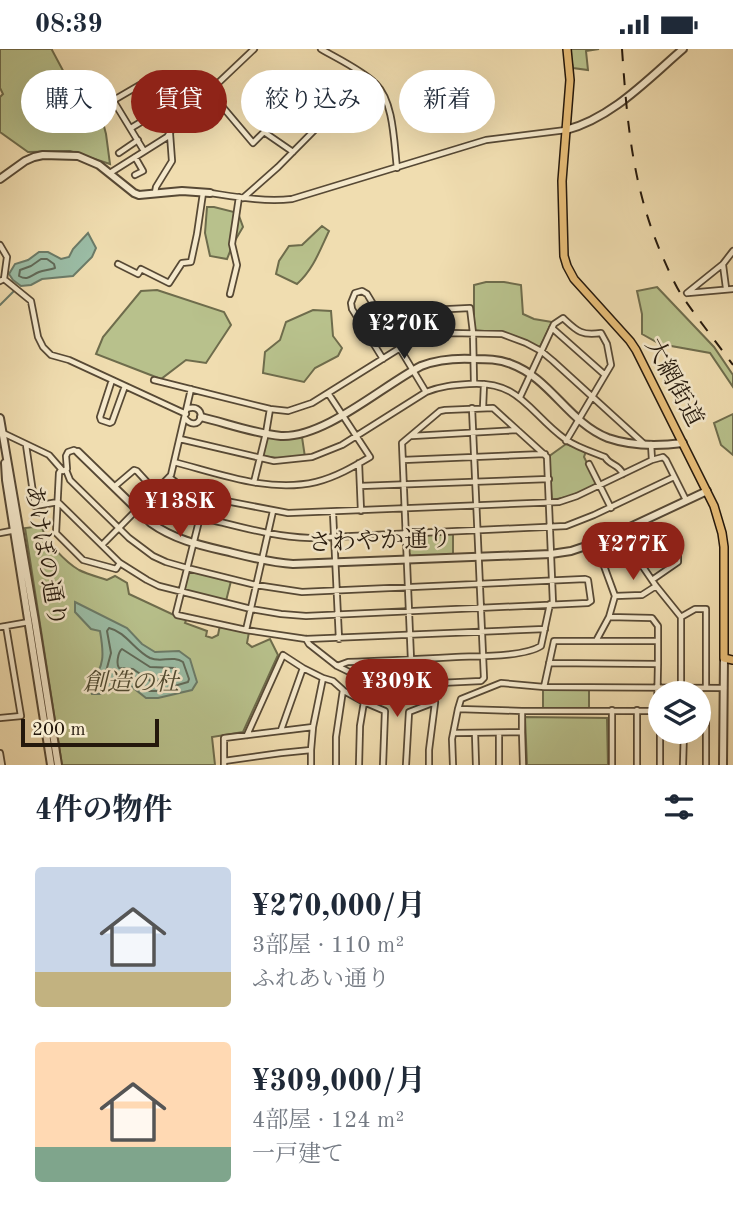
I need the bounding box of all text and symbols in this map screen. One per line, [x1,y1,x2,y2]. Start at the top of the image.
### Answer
text: 08:39 [35,12,103,38]
chip: 購入 [21,70,117,133]
chip: 賃貸 [131,70,227,133]
chip: 絞り込み [241,70,385,133]
chip: 新着 [399,70,495,133]
pin: ¥270K [355,301,453,361]
text: ¥270K [368,312,440,335]
street label: 大網街道 [640,334,709,431]
pin: ¥138K [131,479,229,539]
street label: あけぼの通り [20,482,71,629]
text: ¥138K [144,490,216,513]
pin: ¥277K [584,523,682,582]
street label: さわやか通り [308,525,452,557]
text: ¥277K [597,533,669,556]
pin: ¥309K [348,659,446,719]
park label: 創造の杜 [83,669,181,696]
text: ¥309K [361,670,433,693]
map controls [648,681,711,744]
button: layers [648,681,711,744]
scale bar [21,716,159,748]
text: 200 m [32,721,85,740]
icon: filters [660,788,698,826]
text: 4件の物件 [35,796,172,826]
text: ¥270,000/月 [252,892,426,922]
icon: home [91,895,175,979]
text: 3部屋 · 110 m² [252,934,404,957]
text: ふれあい通り [252,968,390,991]
text: ¥309,000/月 [252,1067,426,1097]
icon: home [91,1070,175,1154]
text: 4部屋 · 124 m² [252,1109,404,1132]
text: 一戸建て [252,1143,344,1166]

